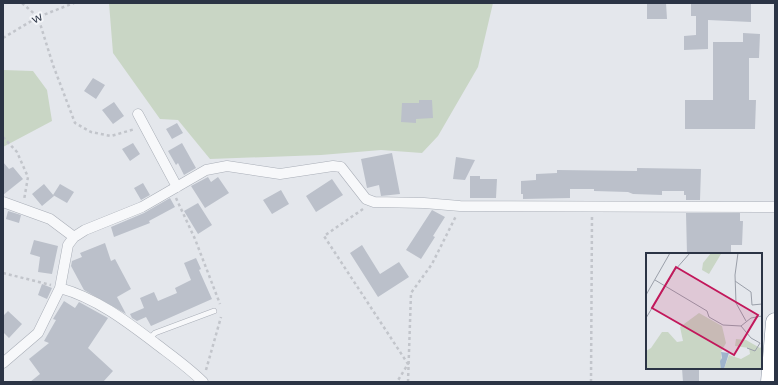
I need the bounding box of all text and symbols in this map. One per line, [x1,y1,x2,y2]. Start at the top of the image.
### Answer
street label: ｗ [28,9,46,27]
inset map [646,253,762,369]

